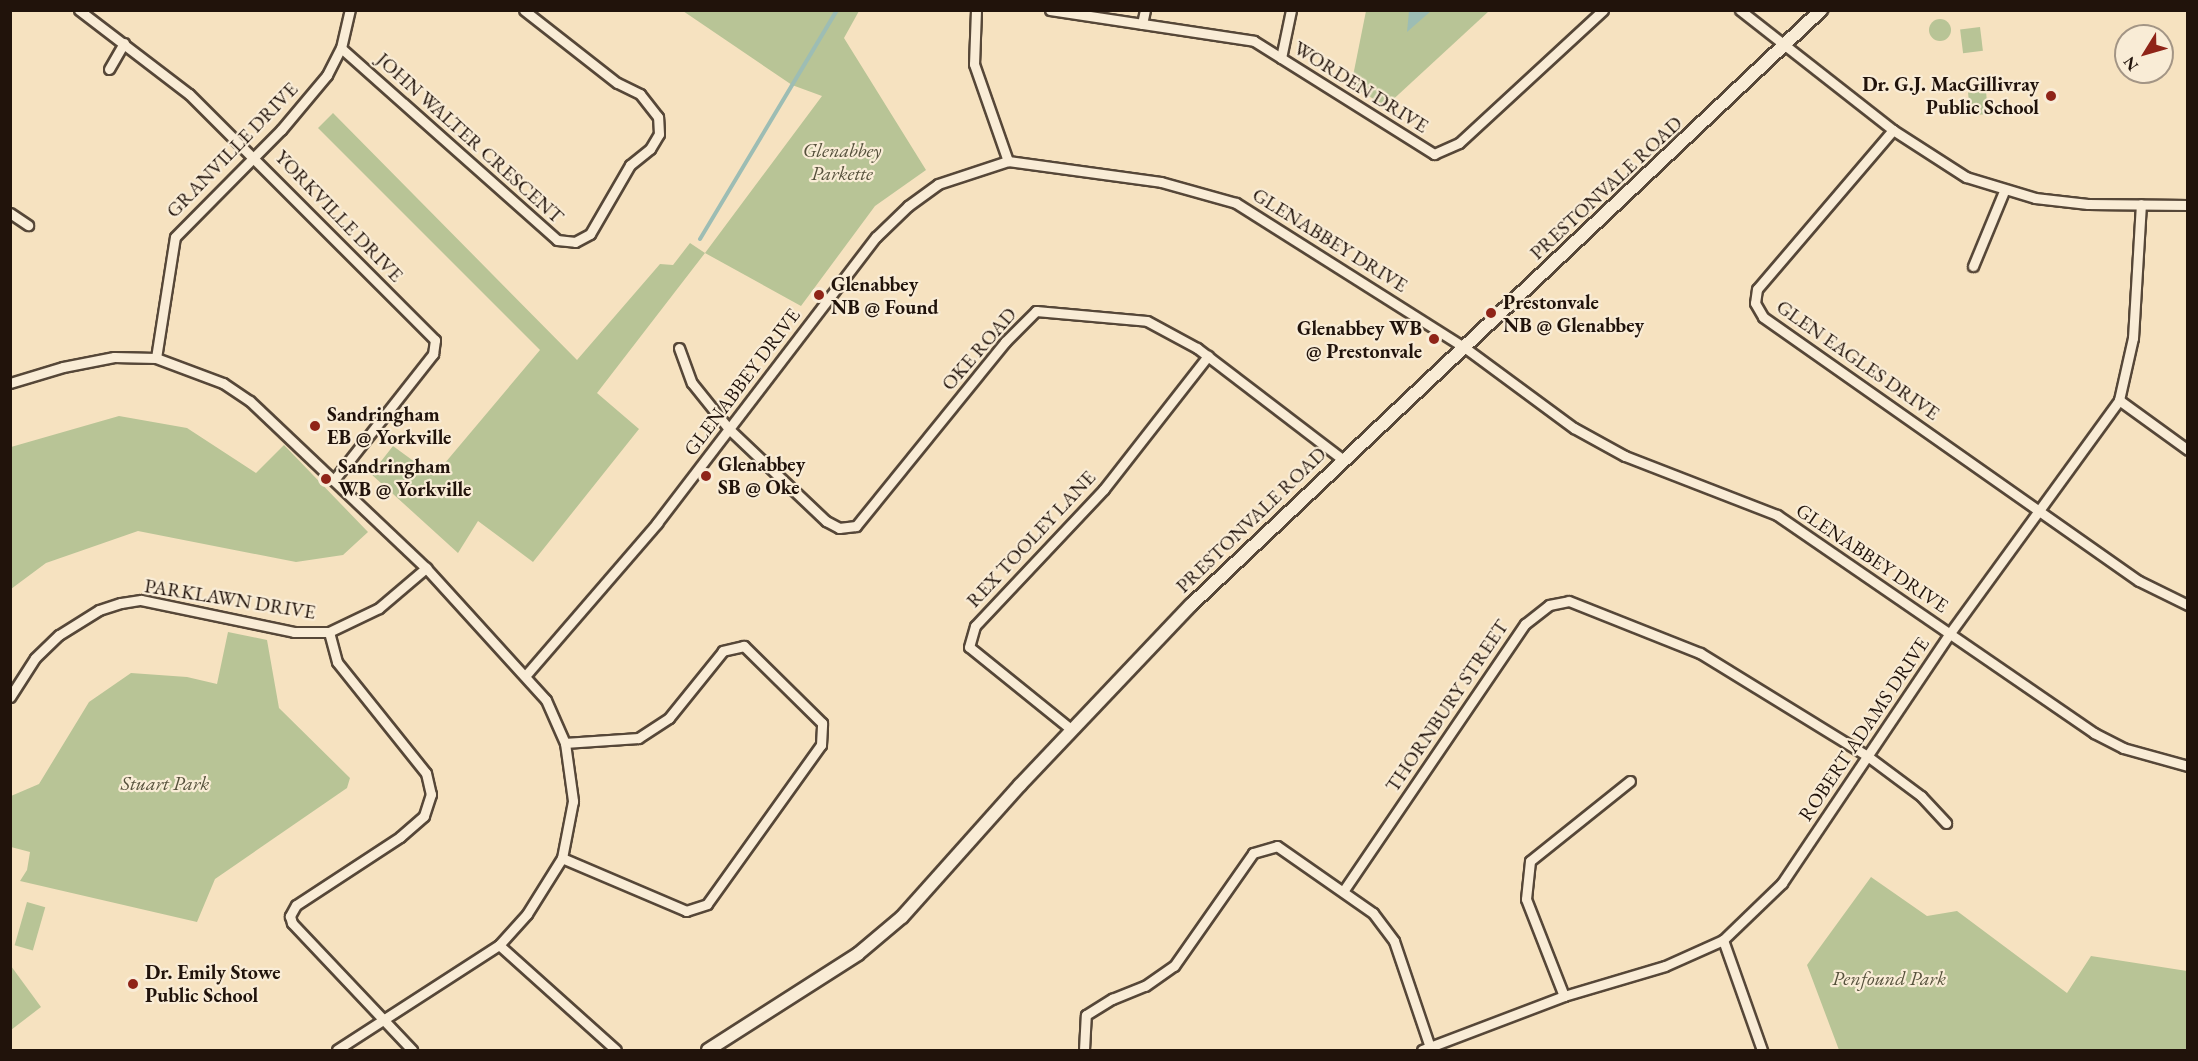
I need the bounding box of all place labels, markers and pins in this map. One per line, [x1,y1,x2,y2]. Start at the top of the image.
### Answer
place label: Dr. G.J. MacGillivray Public School [1862,72,2039,119]
marker: Dr. G.J. MacGillivray Public School [2044,89,2058,103]
place label: Glenabbey NB @ Found [831,272,939,319]
marker: Glenabbey NB @ Found [812,288,826,302]
place label: Prestonvale NB @ Glenabbey [1503,290,1644,337]
marker: Prestonvale NB @ Glenabbey [1484,306,1498,320]
place label: Glenabbey WB @ Prestonvale [1297,316,1422,363]
marker: Glenabbey WB @ Prestonvale [1427,332,1441,346]
place label: Sandringham EB @ Yorkville [327,402,451,449]
marker: Sandringham EB @ Yorkville [308,419,322,433]
place label: Glenabbey SB @ Oke [718,452,805,499]
place label: Sandringham WB @ Yorkville [338,455,471,502]
marker: Glenabbey SB @ Oke [699,469,713,483]
marker: Sandringham WB @ Yorkville [319,472,333,486]
place label: Dr. Emily Stowe Public School [145,960,281,1007]
marker: Dr. Emily Stowe Public School [126,977,140,991]

